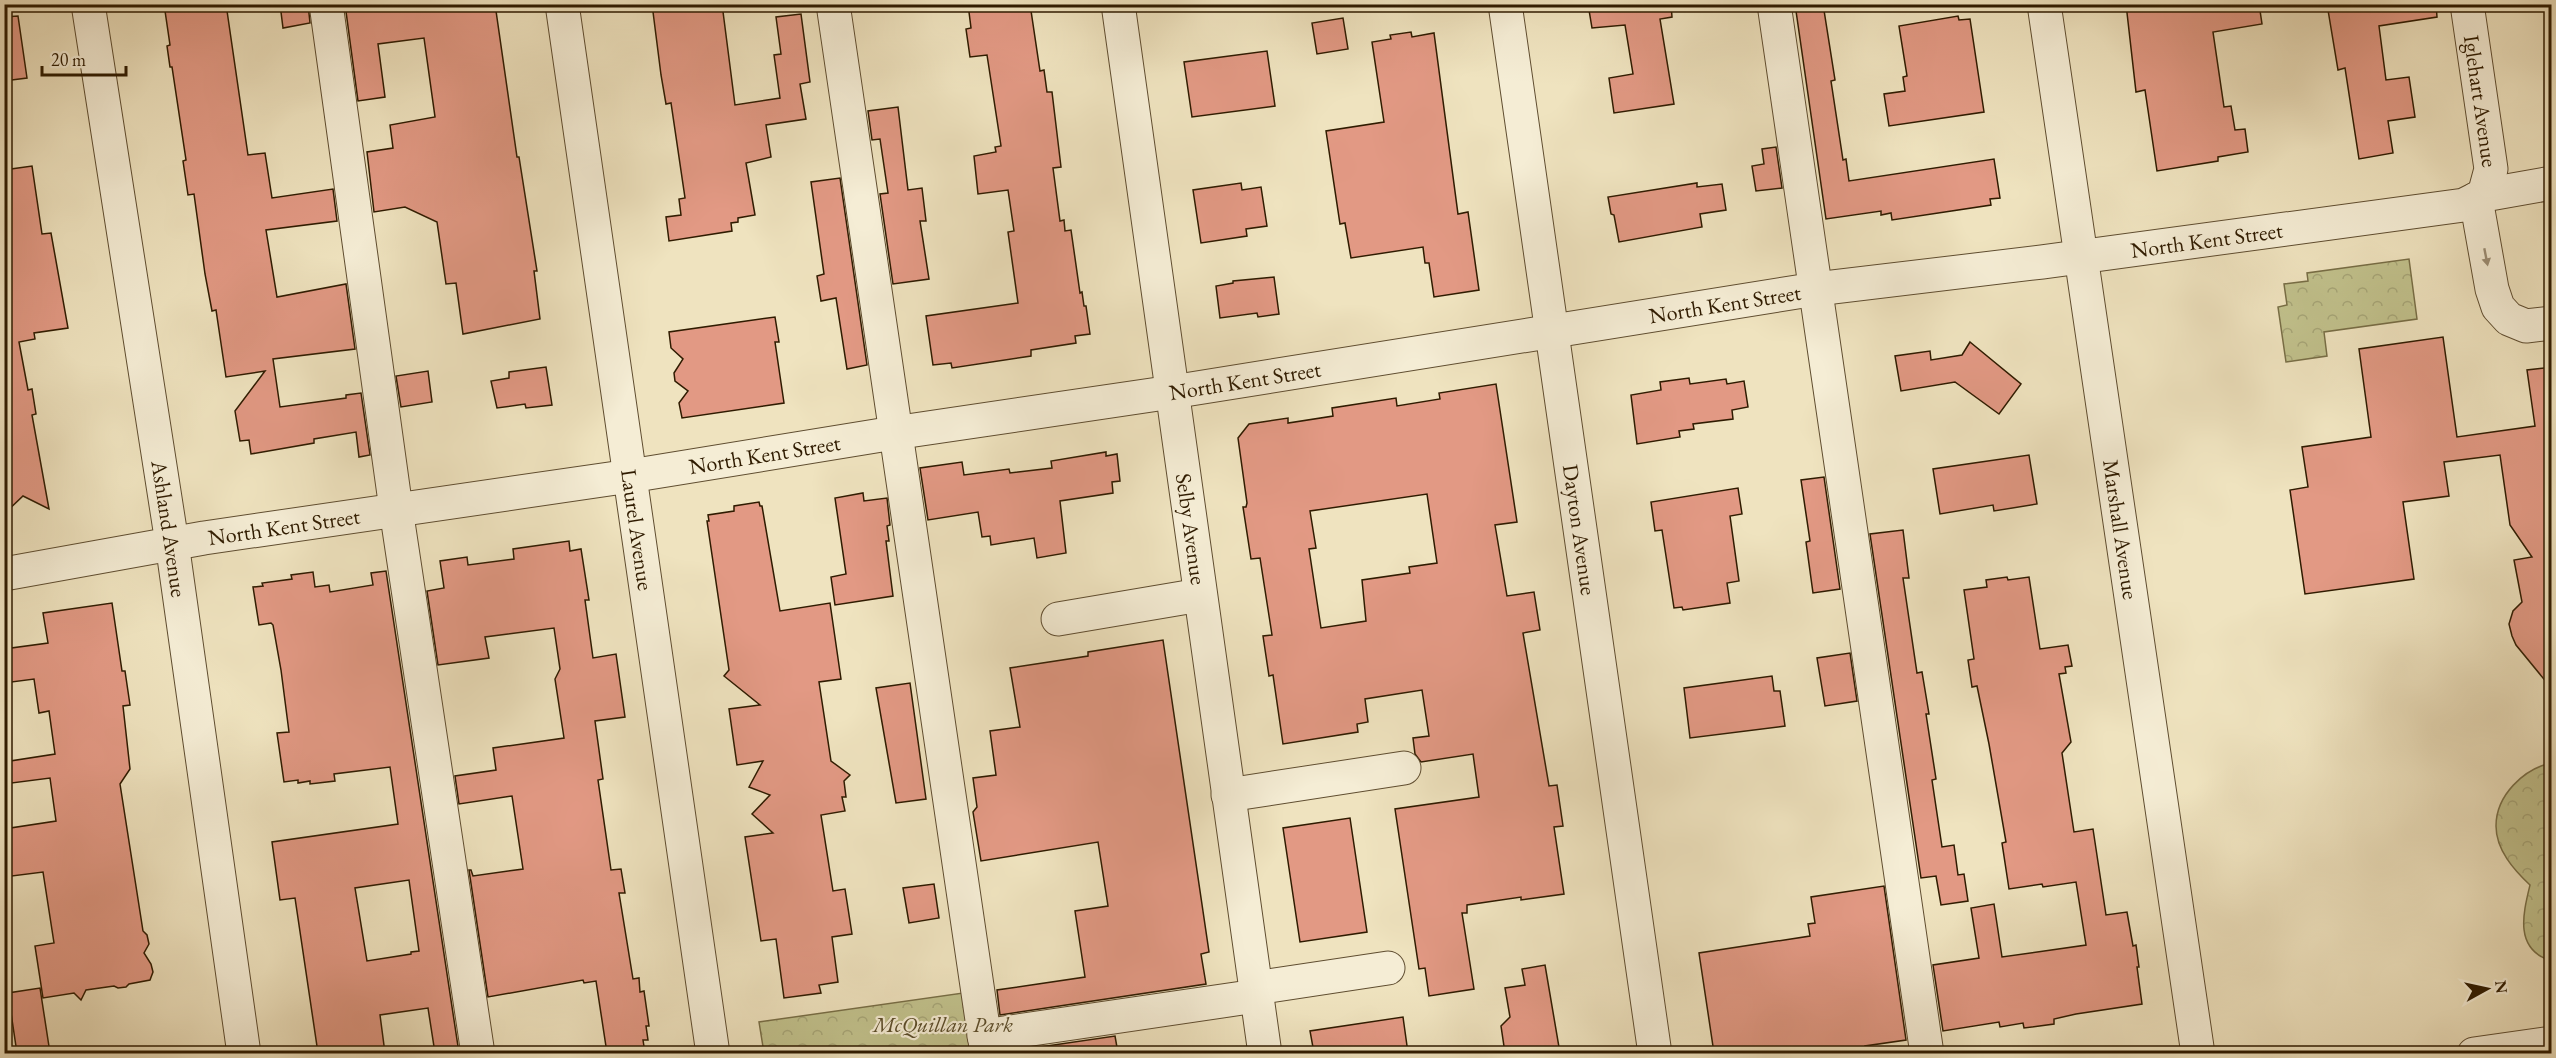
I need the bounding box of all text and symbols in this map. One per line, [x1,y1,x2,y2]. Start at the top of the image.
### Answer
street label: Iglehart Avenue [2457,33,2505,169]
scale bar [42,39,126,77]
text: 20 m [51,48,86,71]
street label: North Kent Street [2129,215,2285,264]
one-way arrow [2482,248,2491,267]
street label: North Kent Street [1647,277,1803,330]
street label: North Kent Street [1167,354,1323,407]
street label: North Kent Street [687,427,843,481]
street label: Ashland Avenue [145,457,194,599]
street label: Marshall Avenue [2096,458,2146,602]
street label: Dayton Avenue [1556,462,1604,597]
street label: Laurel Avenue [615,467,661,592]
street label: Selby Avenue [1169,471,1214,587]
street label: North Kent Street [206,501,362,552]
north arrow [2457,959,2517,1019]
text: N [2490,979,2513,995]
park label: McQuillan Park [871,1010,1013,1039]

